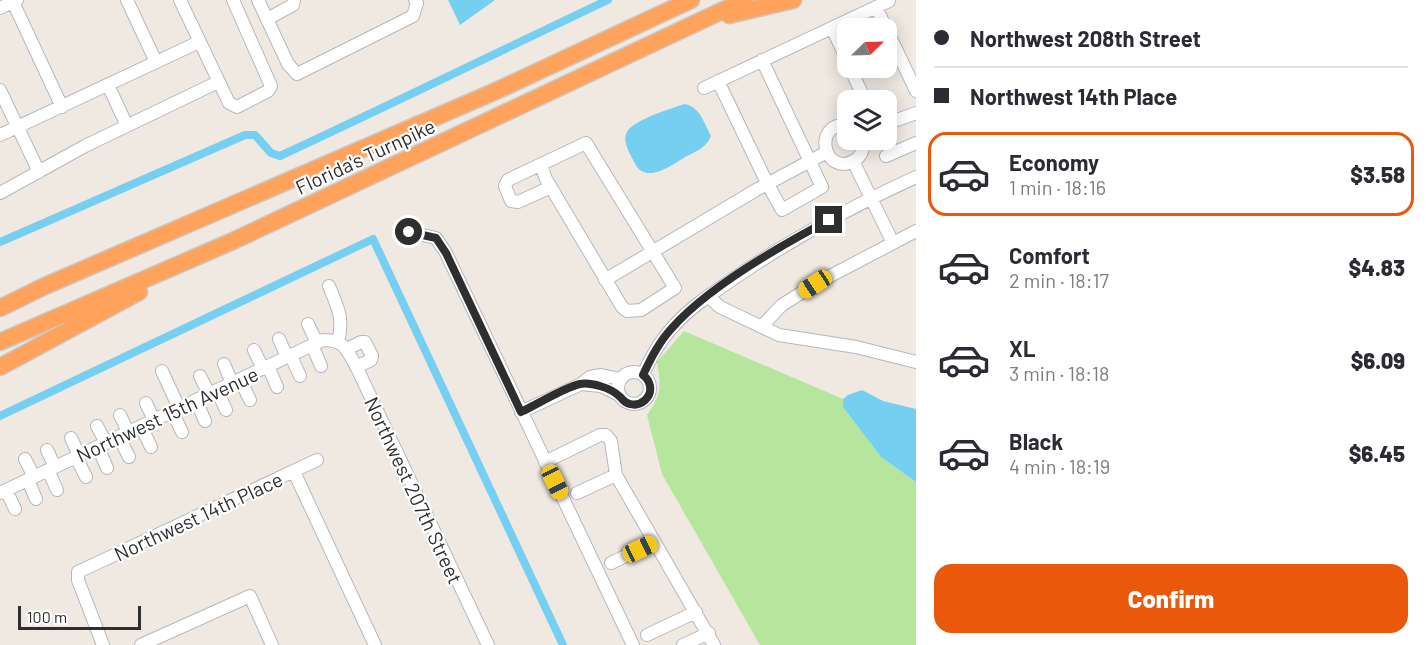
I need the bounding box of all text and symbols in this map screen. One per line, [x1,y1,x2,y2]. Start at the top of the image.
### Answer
north arrow [837,18,897,78]
map controls [837,18,897,150]
text: Northwest 208th Street [970,25,1201,51]
text: Northwest 14th Place [970,83,1177,109]
button: layers [837,90,897,150]
street label: Florida's Turnpike [291,113,439,199]
icon: car [937,147,991,201]
text: Economy [1009,149,1099,175]
text: $3.58 [1350,161,1405,187]
text: 1 min · 18:16 [1009,175,1106,199]
route end [815,206,842,233]
route start [395,218,422,245]
icon: car [937,240,991,294]
text: Comfort [1009,242,1090,268]
text: $4.83 [1349,254,1405,280]
car [795,267,835,301]
text: 2 min · 18:17 [1009,268,1109,292]
icon: car [937,333,991,387]
text: XL [1009,335,1035,361]
text: $6.09 [1351,347,1405,373]
street label: Northwest 15th Avenue [72,361,262,467]
text: 3 min · 18:18 [1009,361,1110,385]
street label: Northwest 207th Street [360,393,468,587]
icon: car [937,426,991,480]
text: Black [1009,428,1063,454]
text: $6.45 [1349,440,1405,466]
text: 4 min · 18:19 [1009,454,1110,478]
car [539,462,571,502]
street label: Northwest 14th Place [110,466,286,566]
car [620,533,660,565]
button: Confirm [934,564,1408,633]
scale bar [18,603,141,630]
text: 100 m [27,607,67,626]

